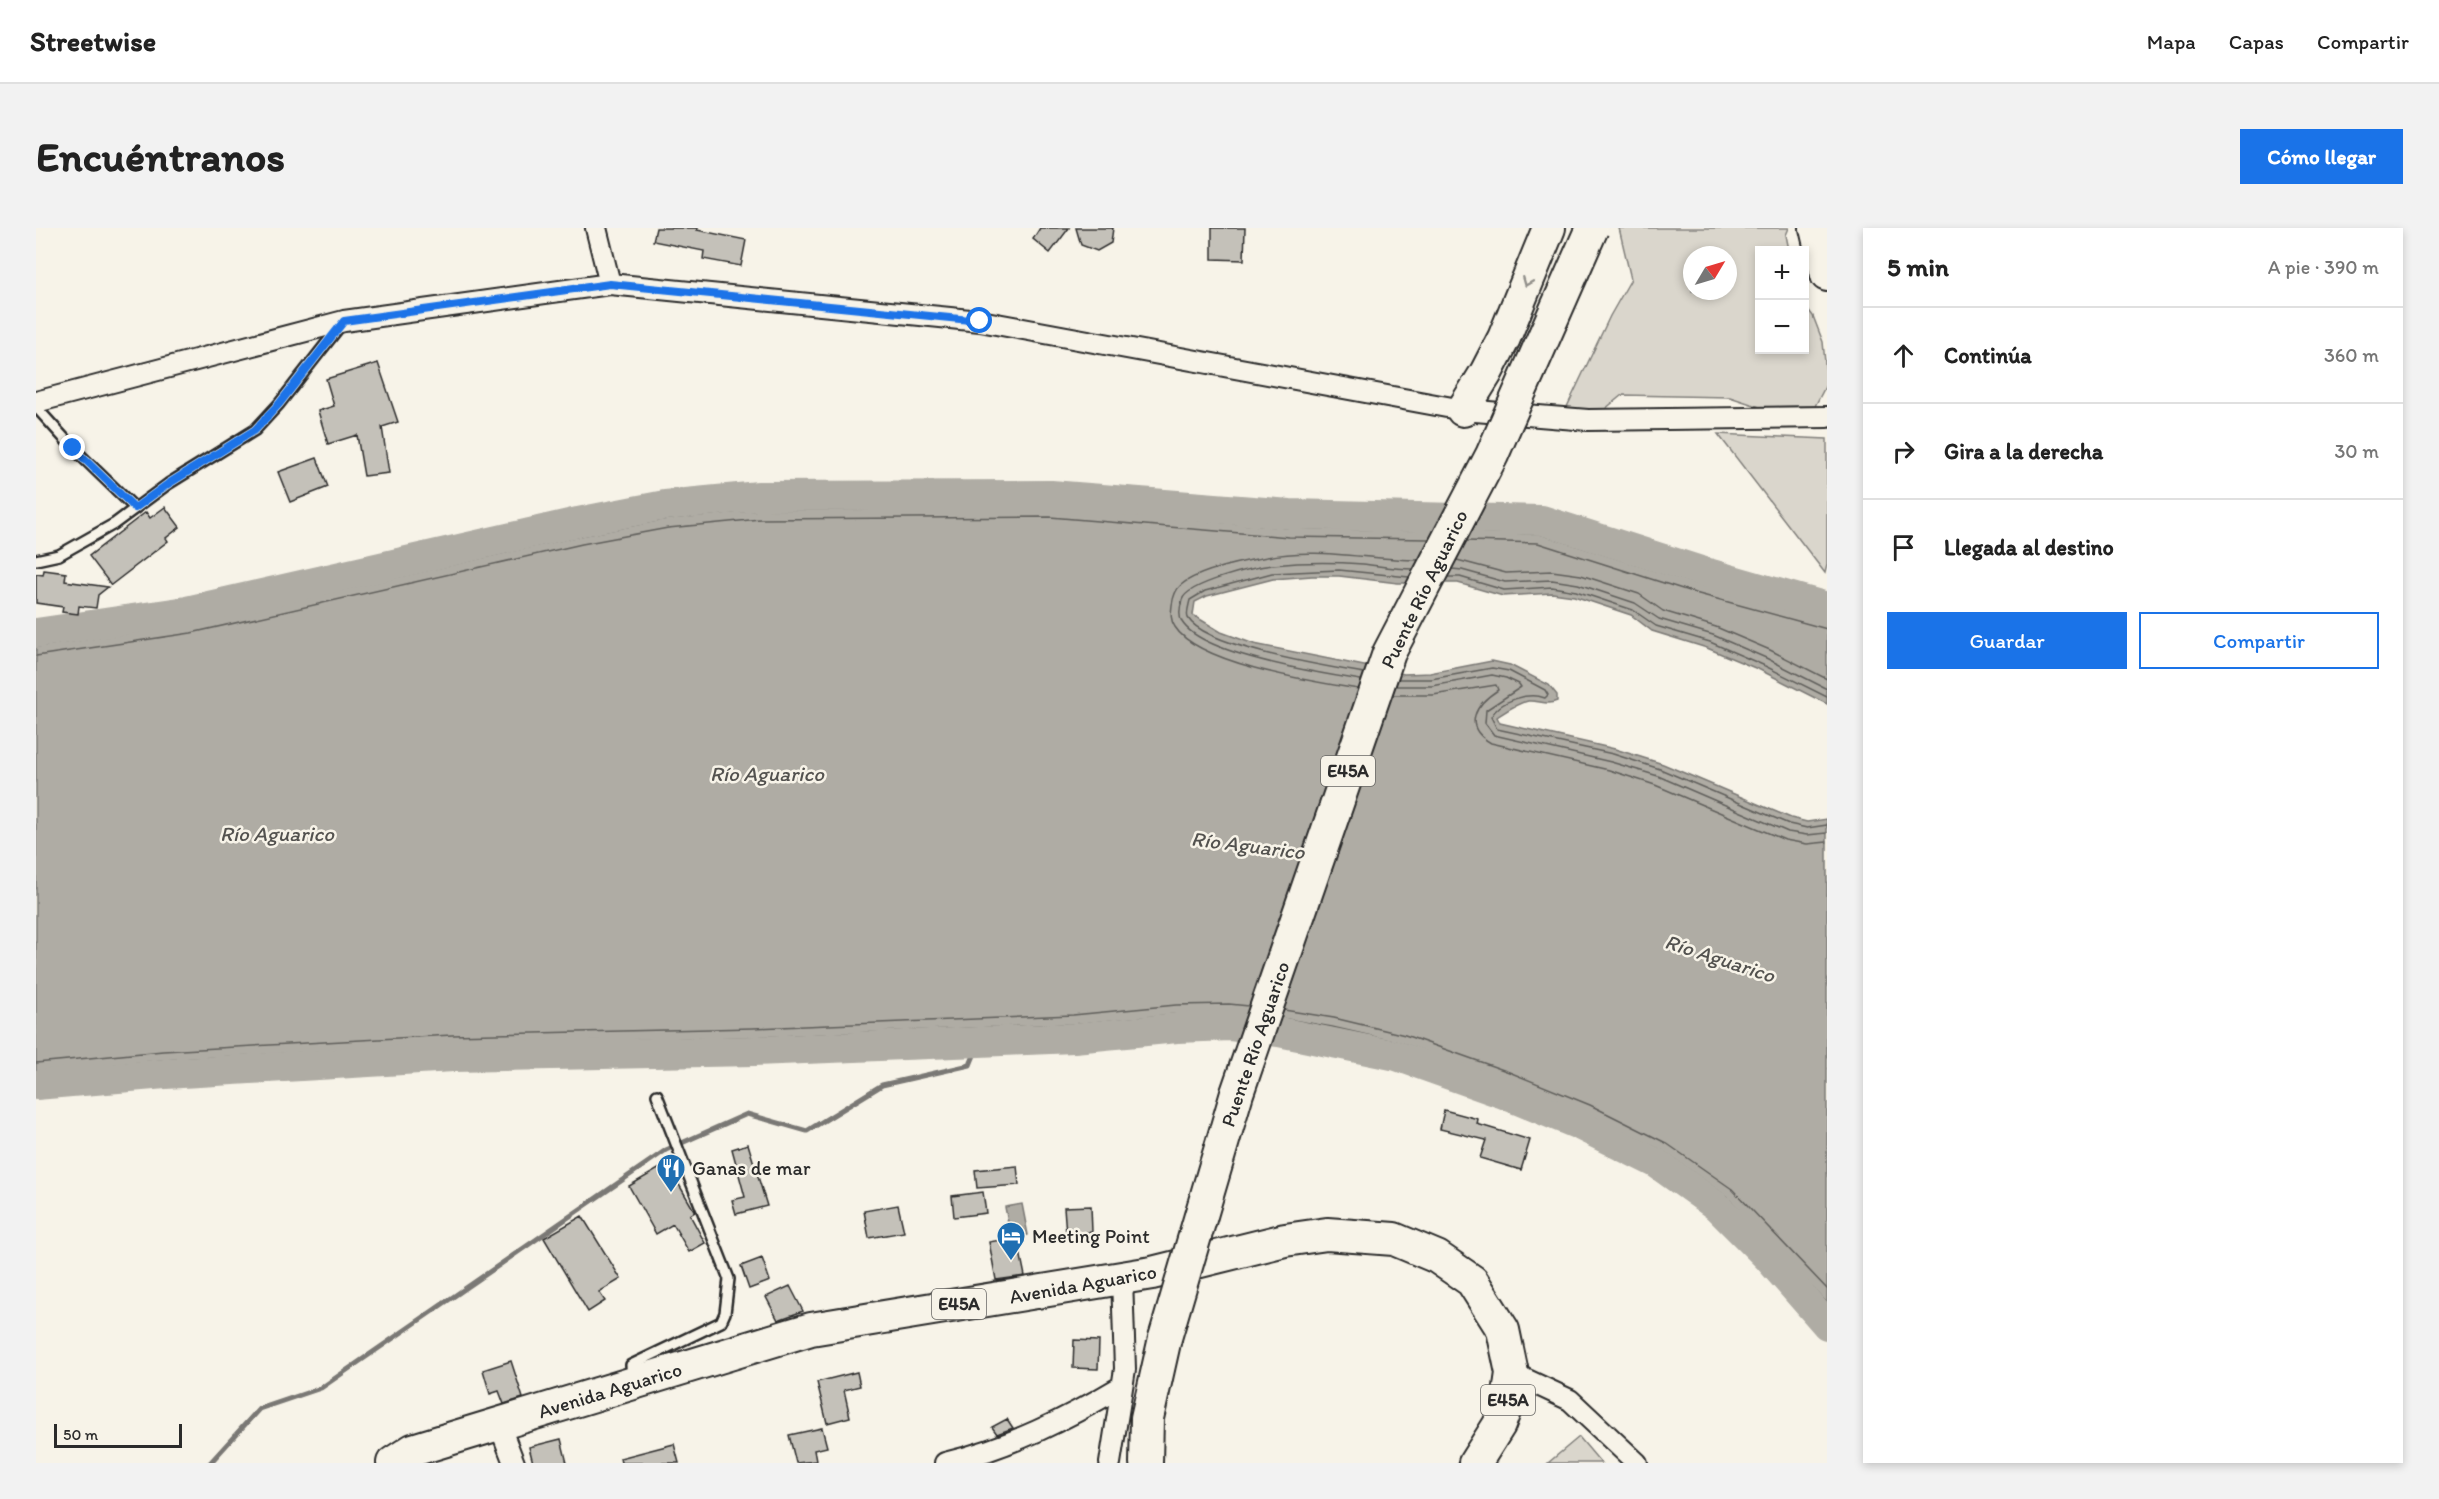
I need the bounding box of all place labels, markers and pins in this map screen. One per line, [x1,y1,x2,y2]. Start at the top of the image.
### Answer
restaurant icon: Ganas de mar [655,1152,687,1194]
place label: Ganas de mar [692,1156,811,1180]
hotel icon: Meeting Point [995,1220,1027,1262]
place label: Meeting Point [1032,1224,1150,1248]

